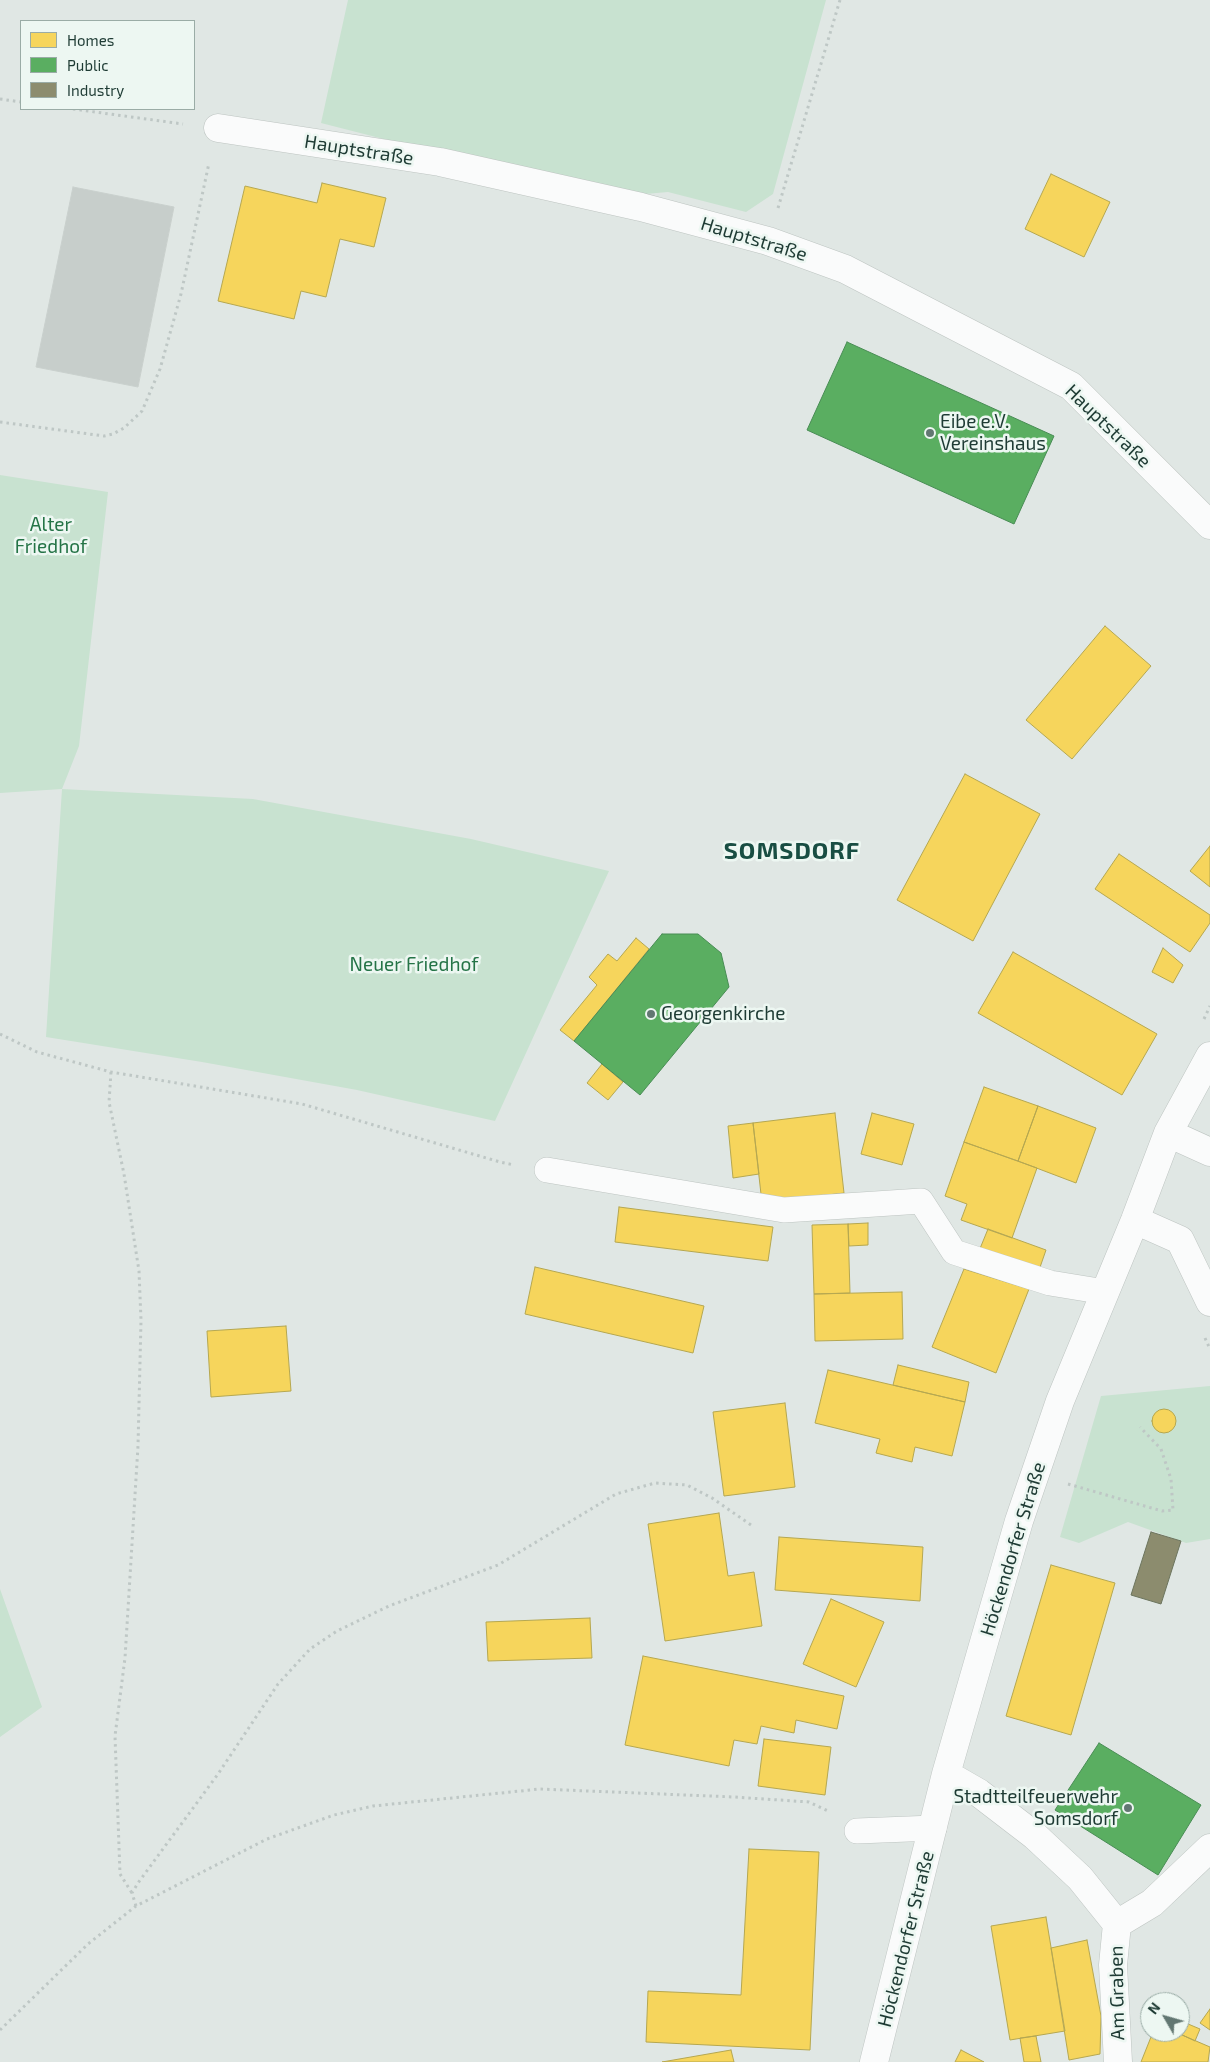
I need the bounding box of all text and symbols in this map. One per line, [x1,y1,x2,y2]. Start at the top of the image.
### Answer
legend [20,20,195,110]
text: Homes [67,31,114,49]
text: Public [67,56,108,74]
text: Industry [67,81,124,99]
street label: Hauptstraße [303,130,415,170]
street label: Hauptstraße [698,212,810,266]
street label: Hauptstraße [1060,380,1156,472]
place label: Eibe e.V. Vereinshaus [940,411,1046,455]
marker: Eibe e.V. Vereinshaus [924,427,936,439]
park label: Alter Friedhof [15,514,87,558]
district label: SOMSDORF [723,837,861,865]
park label: Neuer Friedhof [350,954,478,976]
place label: Georgenkirche [661,1003,786,1025]
marker: Georgenkirche [645,1008,657,1020]
street label: Höckendorfer Straße [976,1459,1050,1639]
place label: Stadtteilfeuerwehr Somsdorf [954,1786,1118,1830]
marker: Stadtteilfeuerwehr Somsdorf [1122,1802,1134,1814]
street label: Höckendorfer Straße [873,1849,939,2029]
street label: Am Graben [1105,1945,1129,2041]
north arrow [1140,1992,1190,2042]
text: N [1144,1999,1163,2017]

